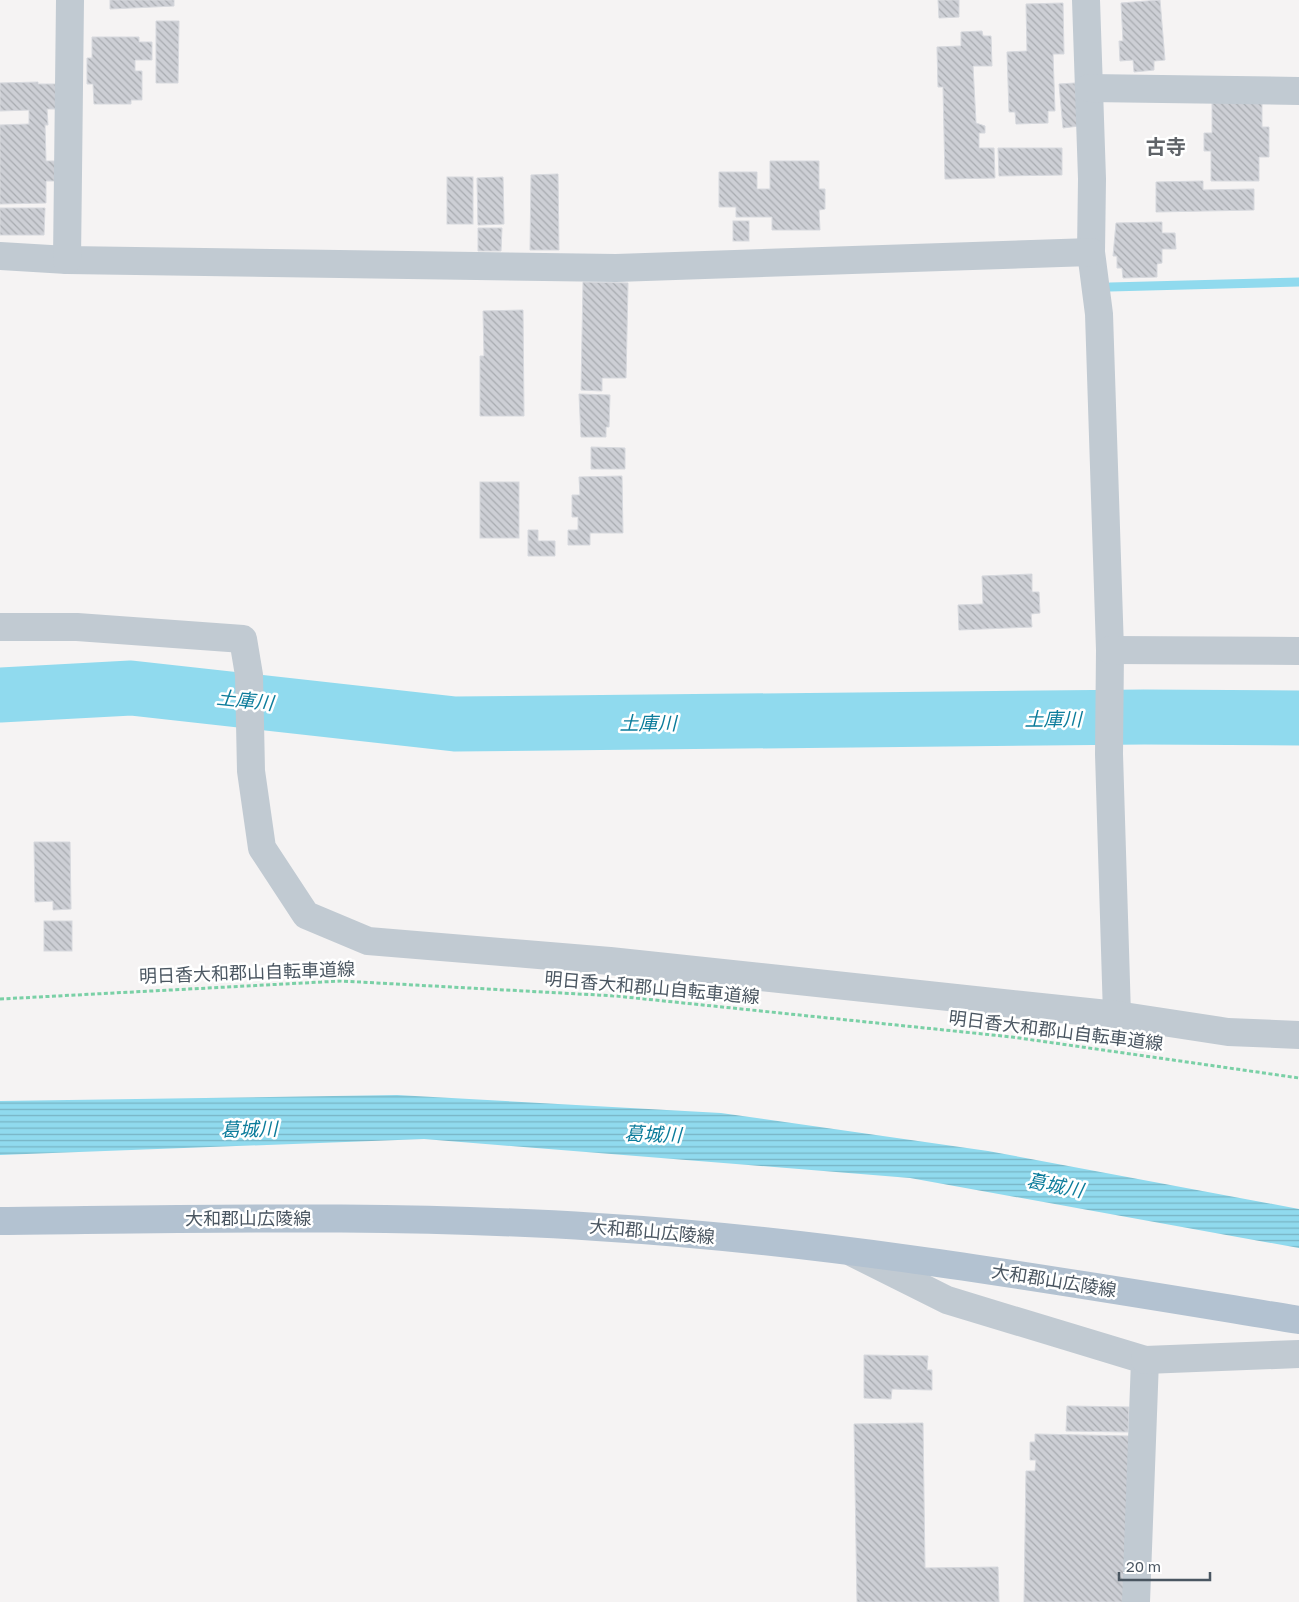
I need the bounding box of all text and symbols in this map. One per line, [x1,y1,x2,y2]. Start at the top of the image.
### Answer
district label: 古寺 [1146,134,1186,158]
water label: 土庫川 [215,685,277,714]
water label: 土庫川 [1024,707,1083,730]
water label: 土庫川 [619,711,678,734]
street label: 明日香大和郡山自転車道線 [139,957,355,987]
street label: 明日香大和郡山自転車道線 [544,967,761,1007]
street label: 明日香大和郡山自転車道線 [948,1006,1165,1054]
water label: 葛城川 [220,1116,280,1140]
water label: 葛城川 [624,1121,684,1146]
water label: 葛城川 [1025,1168,1087,1202]
street label: 大和郡山広陵線 [185,1207,311,1229]
street label: 大和郡山広陵線 [588,1215,716,1247]
street label: 大和郡山広陵線 [990,1259,1118,1301]
scale bar [1119,1550,1210,1582]
text: 20 m [1126,1557,1161,1575]

